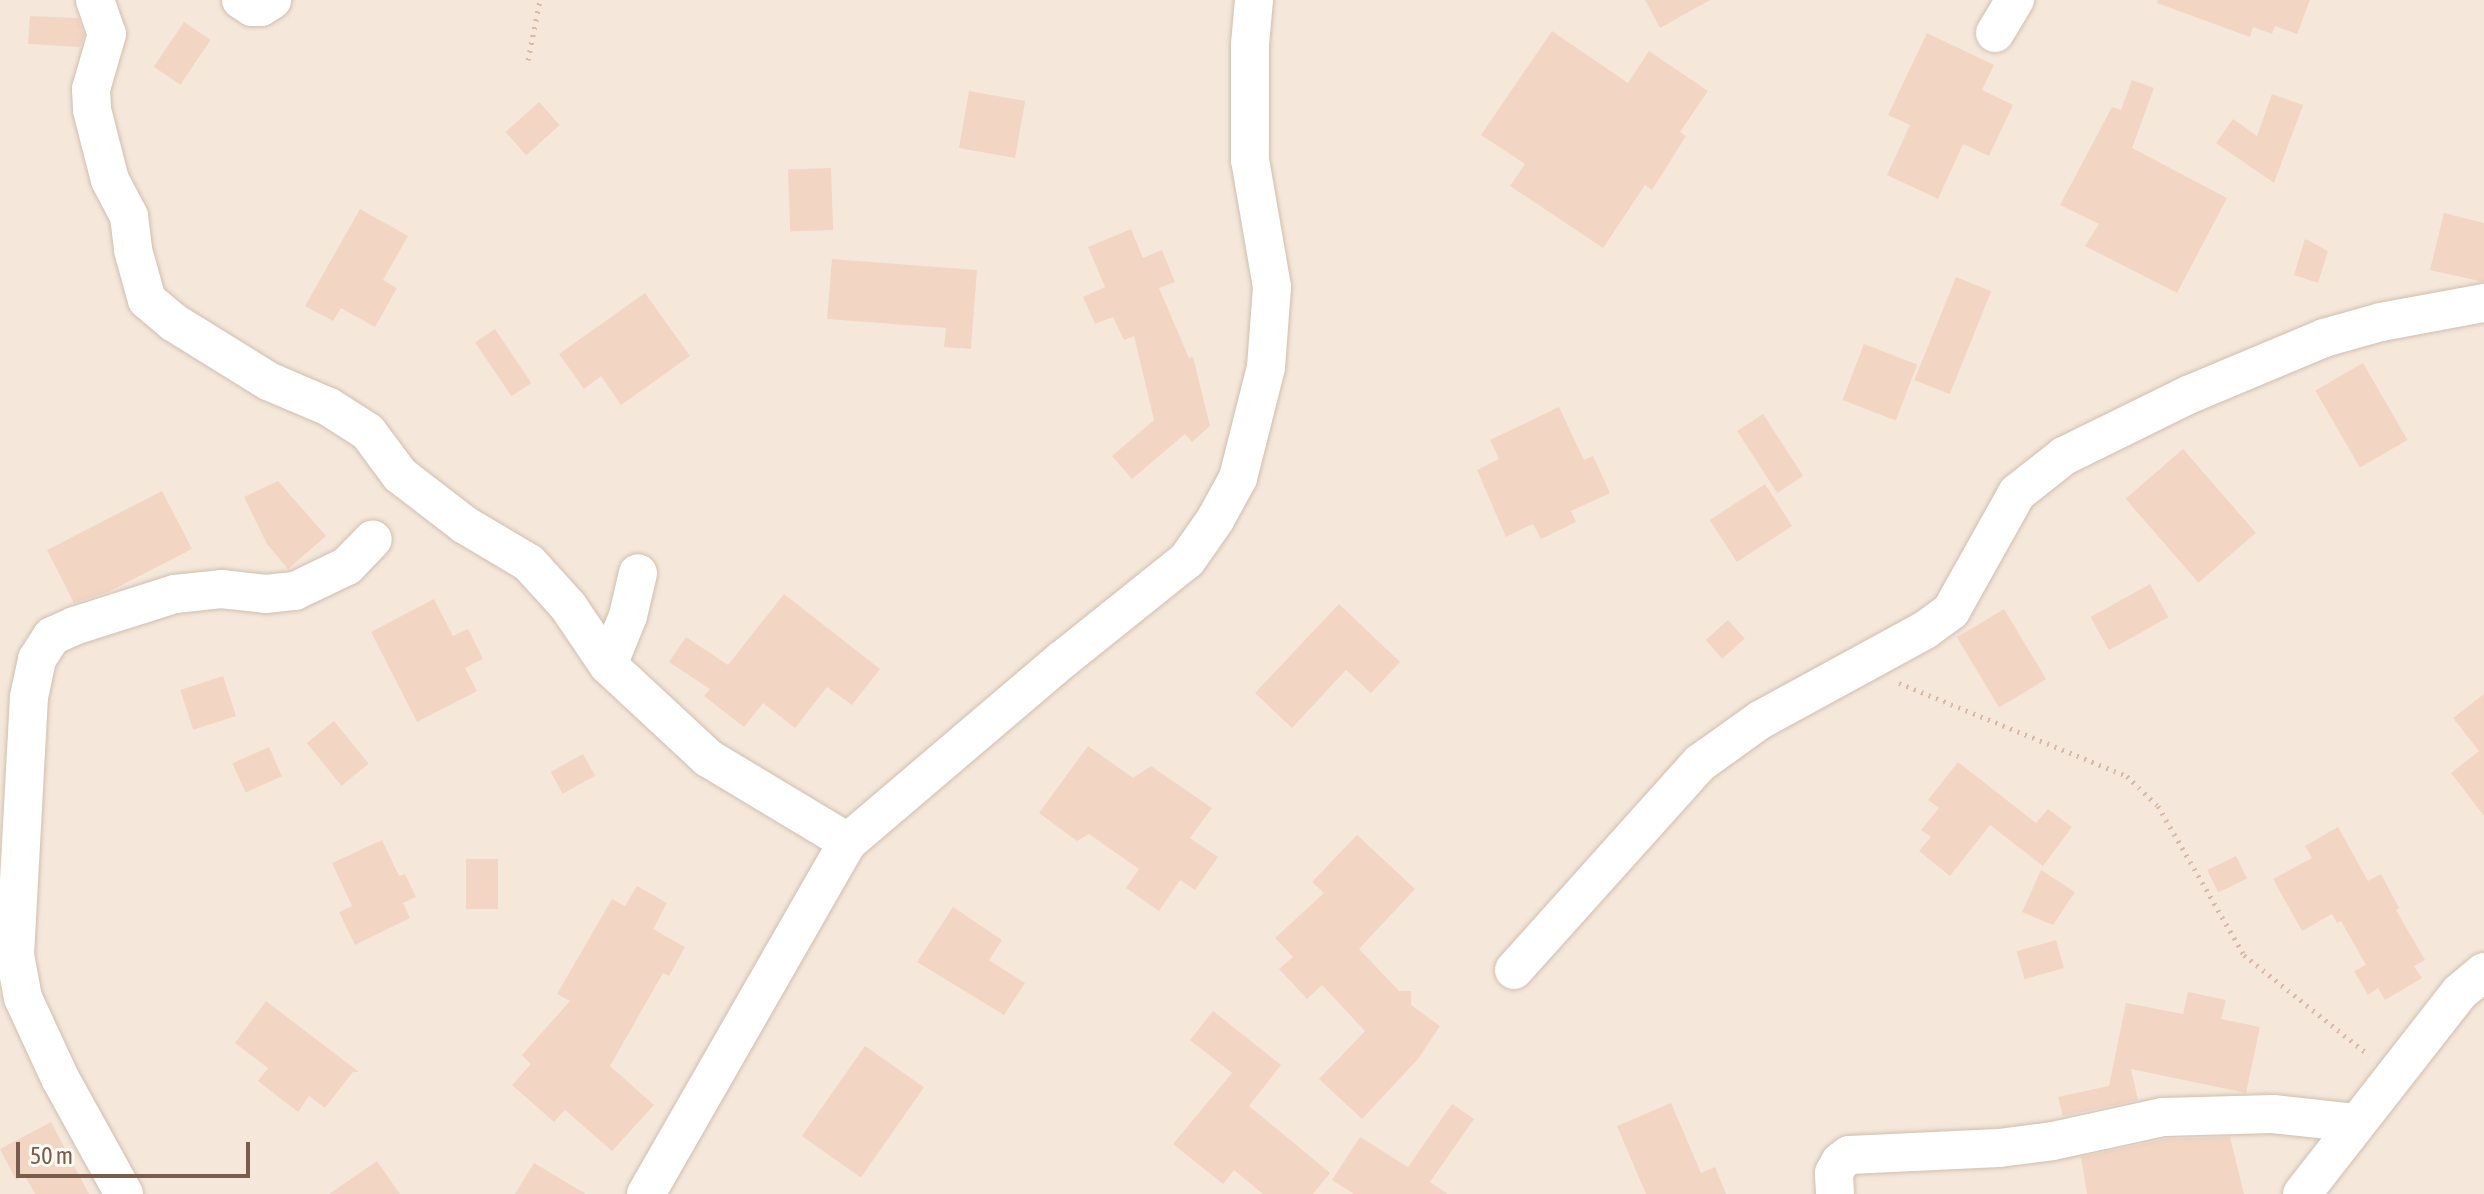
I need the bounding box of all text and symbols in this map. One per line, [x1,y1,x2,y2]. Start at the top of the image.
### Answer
scale bar [20,1126,254,1176]
text: 50 m [30,1142,73,1169]

